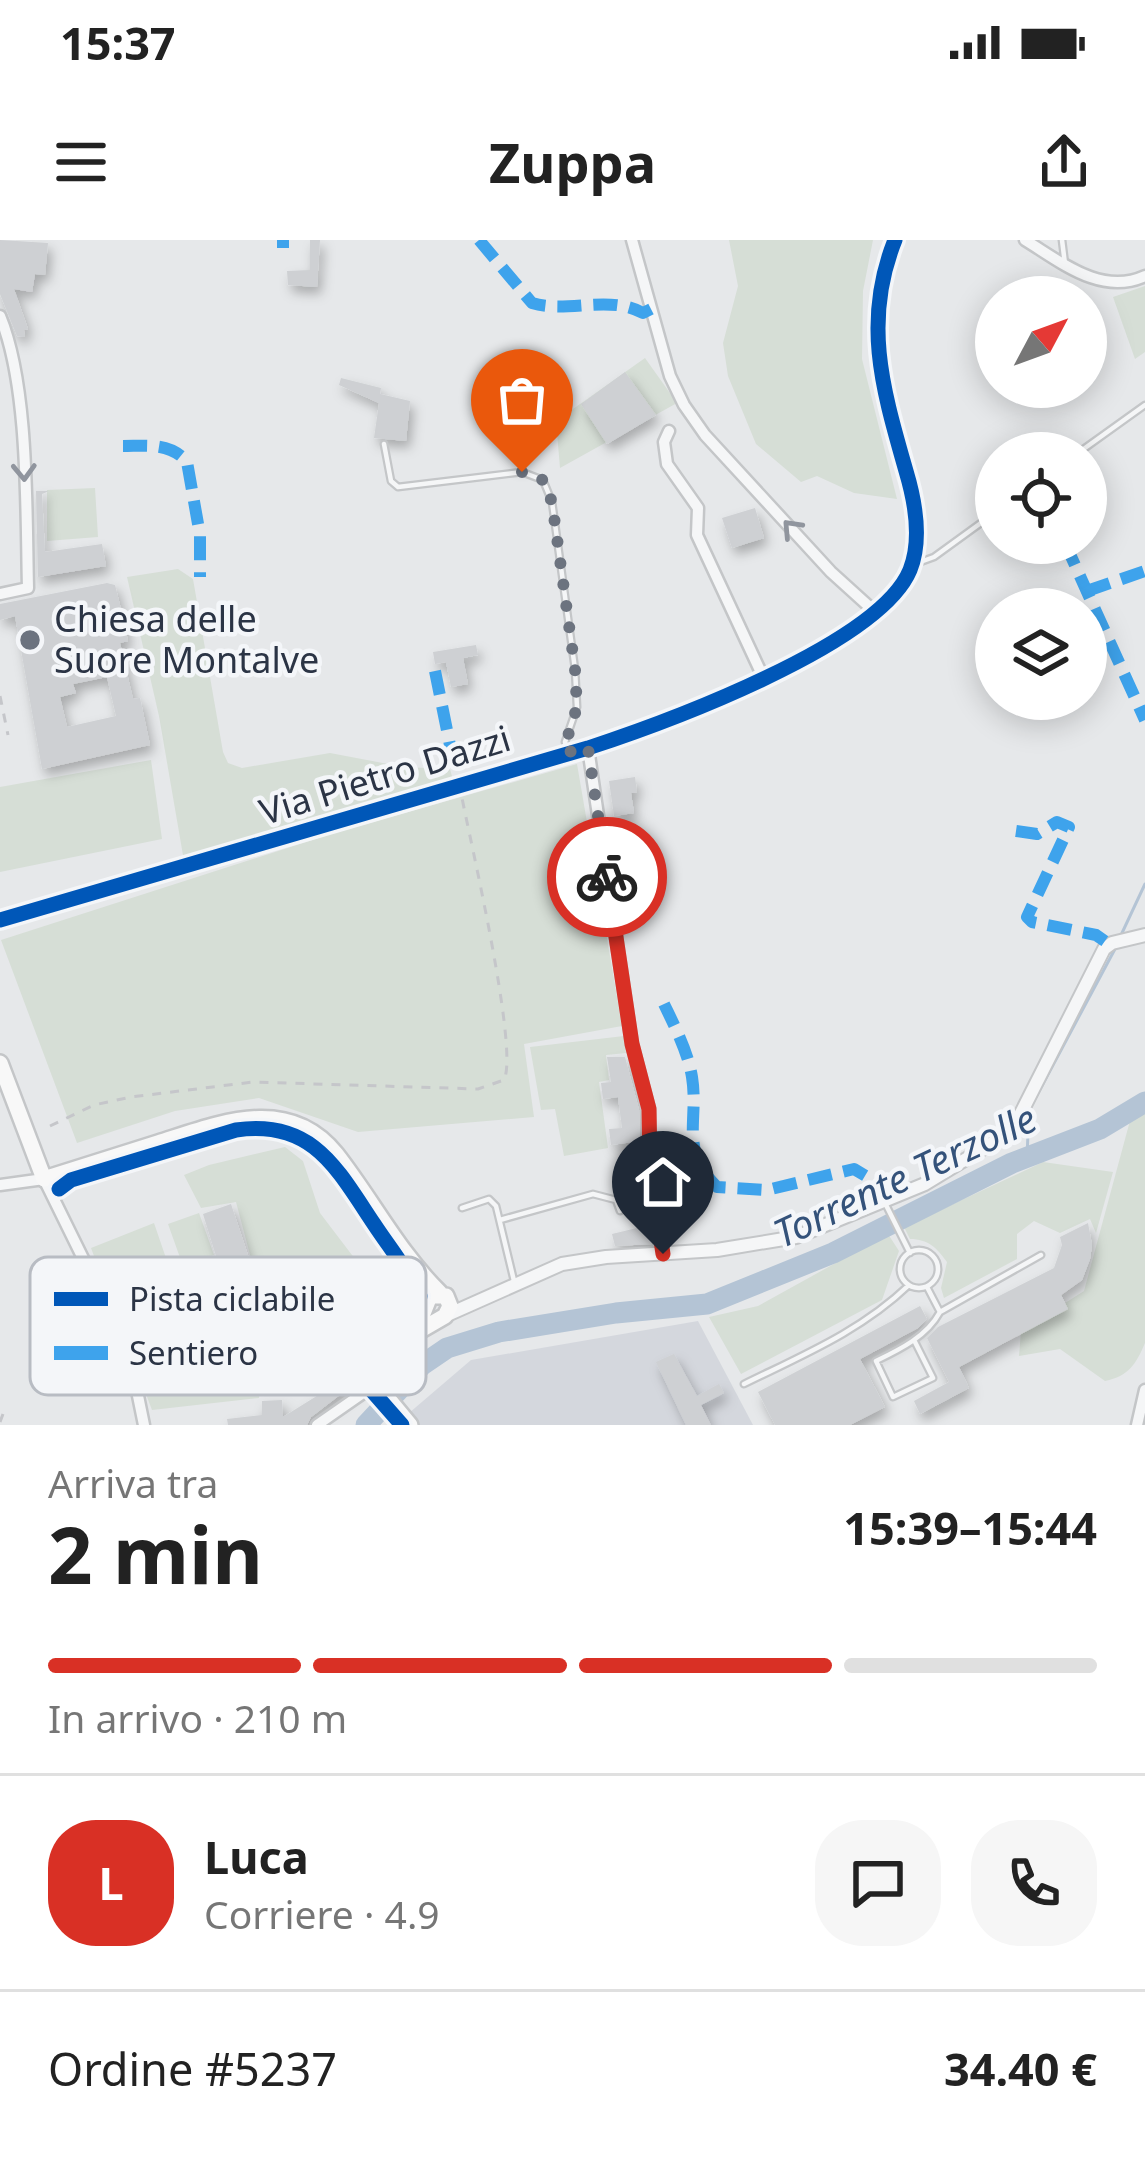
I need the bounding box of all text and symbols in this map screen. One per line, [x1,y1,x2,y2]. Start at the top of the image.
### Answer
text: 15:37 [60,12,176,73]
text: Zuppa [489,125,656,199]
icon: menu [48,129,114,195]
icon: share [1031,129,1097,195]
north arrow [975,276,1107,408]
map controls [975,276,1107,720]
pin [471,349,573,472]
icon: bag [489,367,555,433]
button: locate [975,432,1107,564]
one-way arrow [11,463,37,482]
one-way arrow [784,521,805,542]
button: layers [975,588,1107,720]
place label: Chiesa delle Suore Montalve [54,594,319,684]
marker: Chiesa delle Suore Montalve [17,627,43,653]
street label: Via Pietro Dazzi [254,713,516,836]
courier [547,817,667,937]
icon: bike [574,844,640,910]
water label: Torrente Terzolle [764,1091,1044,1259]
pin [612,1131,714,1254]
icon: home [630,1149,696,1215]
legend [30,1257,426,1395]
text: Pista ciclabile [129,1276,335,1321]
text: Sentiero [129,1330,258,1375]
text: Arriva tra [48,1456,218,1509]
text: 15:39–15:44 [843,1497,1097,1558]
text: 2 min [48,1501,263,1607]
text: In arrivo · 210 m [48,1691,347,1744]
button: chat [815,1820,941,1946]
button: phone [971,1820,1097,1946]
text: Luca [204,1826,309,1887]
text: L [98,1852,124,1913]
text: Corriere · 4.9 [204,1887,440,1940]
text: Ordine #5237 [48,2038,337,2099]
text: 34.40 € [944,2038,1097,2099]

